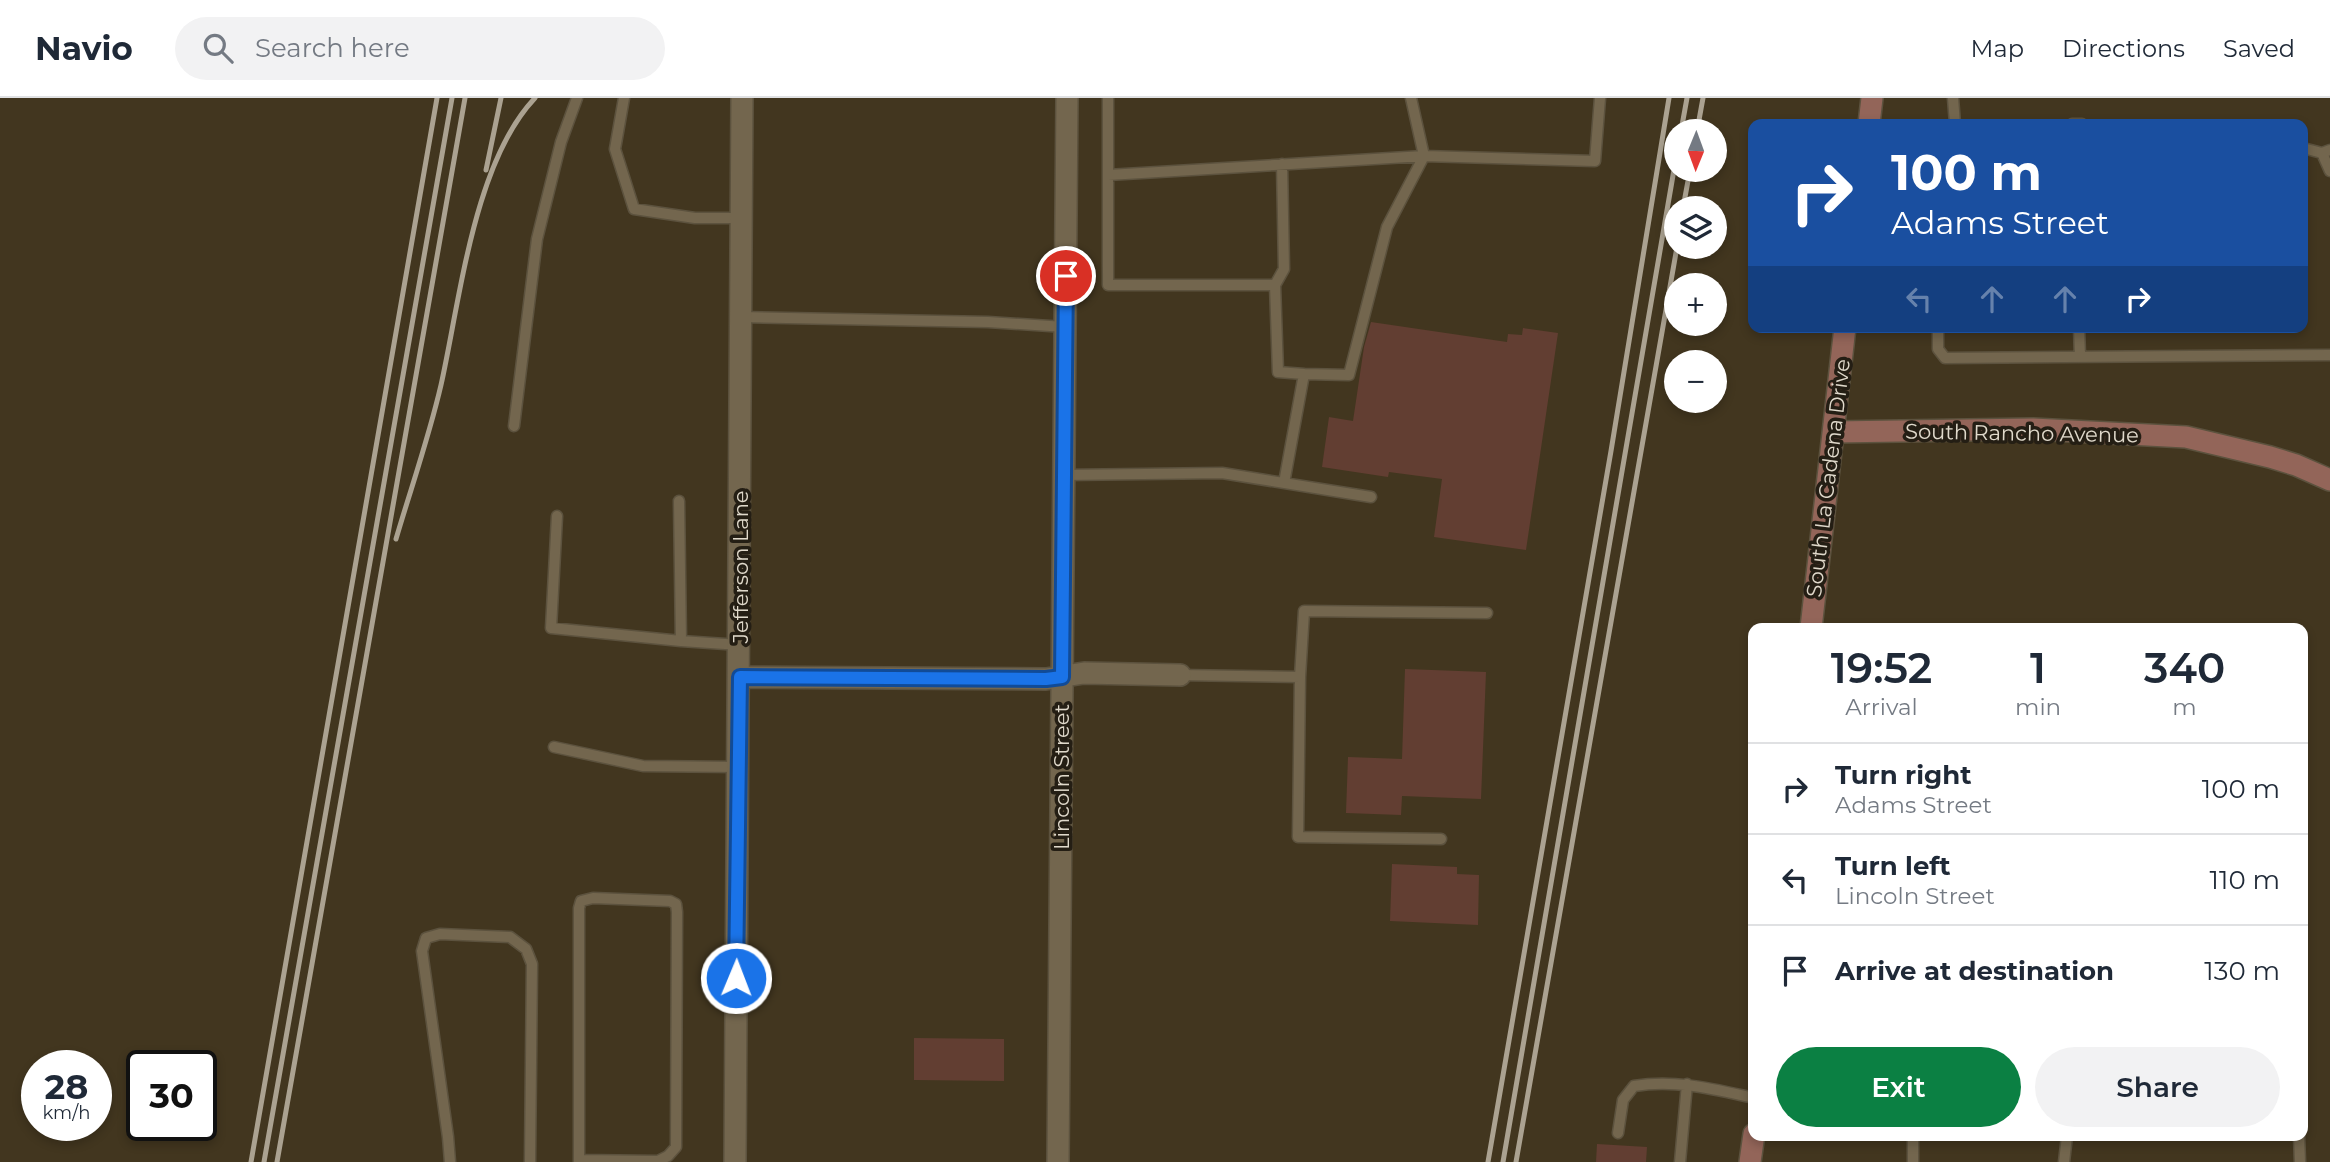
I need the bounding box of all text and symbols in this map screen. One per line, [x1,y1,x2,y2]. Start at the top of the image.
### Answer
search box [175,17,665,80]
text: Navio [35,28,133,68]
icon: search [199,29,237,67]
text: Search here [255,32,410,64]
text: Map [1971,34,2024,63]
text: Directions [2062,34,2185,63]
text: Saved [2223,34,2295,63]
north arrow [1664,119,1727,182]
map controls [1664,119,1727,413]
text: 100 m [1891,143,2042,202]
icon: right [1776,147,1867,238]
button: layers [1664,196,1727,259]
text: Adams Street [1891,203,2109,242]
pin [1036,246,1096,306]
icon: arrive [1047,257,1085,295]
button: + [1664,273,1727,336]
icon: left [1900,280,1938,318]
icon: ahead [1973,280,2011,318]
icon: ahead [2046,280,2084,318]
icon: right [2119,280,2157,318]
button: − [1664,350,1727,413]
street label: South La Cadena Drive [1801,357,1855,599]
street label: South Rancho Avenue [1905,418,2139,448]
street label: Jefferson Lane [728,490,753,645]
text: 19:52 [1831,642,1932,694]
text: 1 [2030,642,2046,694]
text: 340 [2144,642,2225,694]
text: Arrival [1845,693,1918,721]
text: min [2015,693,2061,721]
text: m [2172,693,2197,721]
street label: Lincoln Street [1049,704,1074,850]
text: Turn right [1835,759,1971,791]
icon: right [1776,770,1814,808]
text: 100 m [2202,773,2280,805]
text: Adams Street [1835,791,1992,819]
text: Turn left [1835,850,1951,882]
icon: left [1776,861,1814,899]
text: 110 m [2210,864,2280,896]
text: Lincoln Street [1835,882,1995,910]
position arrow [699,941,773,1015]
icon: arrive [1776,952,1814,990]
text: Arrive at destination [1835,955,2114,987]
text: 130 m [2204,955,2280,987]
button: Exit [1776,1047,2021,1127]
button: Share [2035,1047,2280,1127]
speed limit sign: 30 [126,1050,217,1141]
text: 28 [45,1065,88,1108]
text: km/h [42,1102,91,1124]

